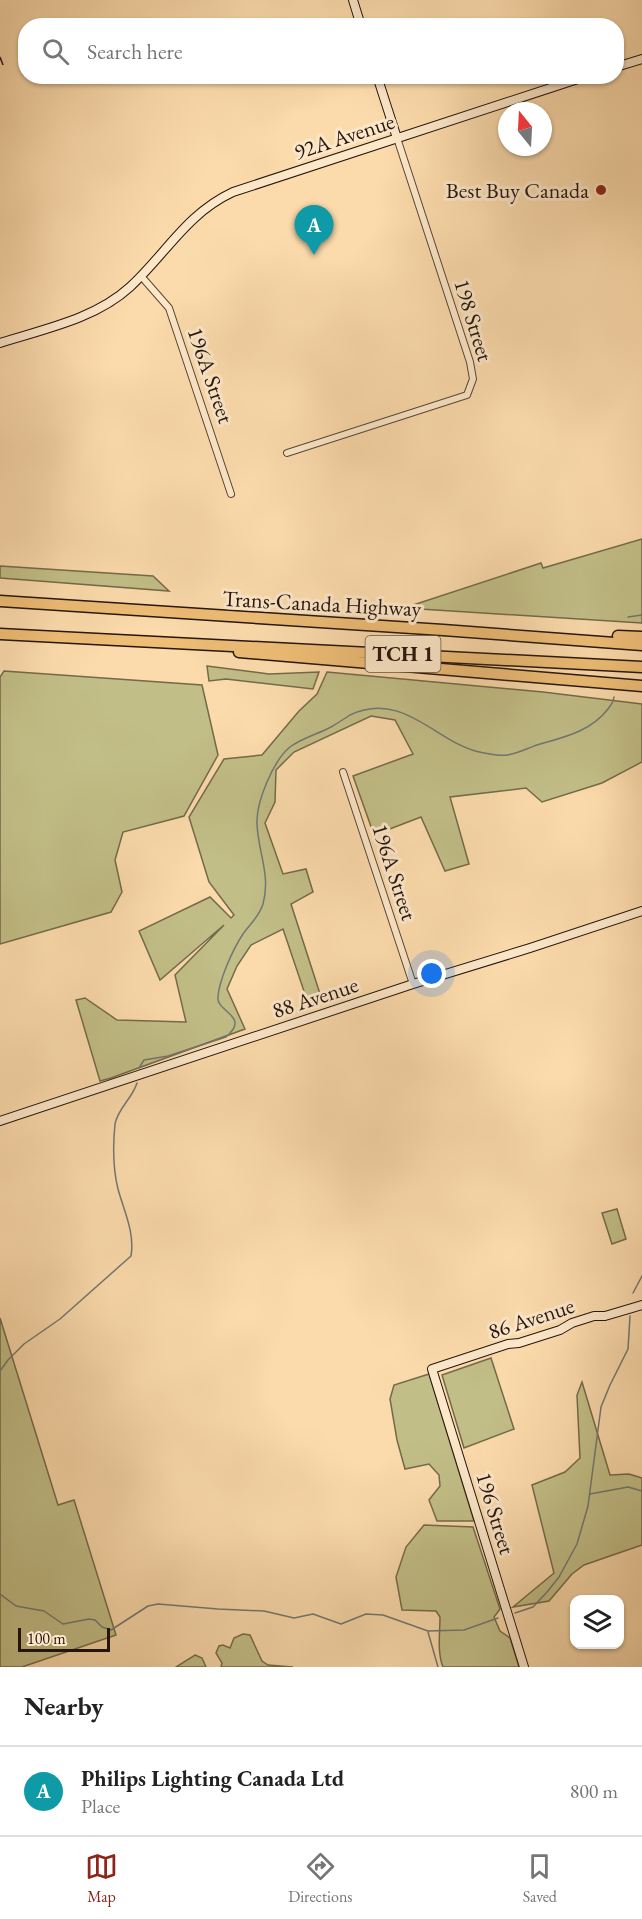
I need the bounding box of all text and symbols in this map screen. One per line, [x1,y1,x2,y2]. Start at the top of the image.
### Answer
search box [18,18,624,84]
icon: search [39,35,72,68]
text: Search here [87,37,182,66]
north arrow [498,102,552,156]
street label: 92A Avenue [290,107,398,166]
place label: Best Buy Canada [446,176,589,205]
marker: Best Buy Canada [594,183,608,197]
pin: A [294,206,334,255]
street label: 198 Street [447,276,500,365]
street label: 196A Street [181,323,240,427]
street label: Trans-Canada Highway [222,584,422,623]
road number: TCH 1 [366,636,440,672]
street label: 196A Street [365,820,424,924]
your location [417,959,446,988]
street label: 88 Avenue [269,970,362,1025]
street label: 86 Avenue [485,1291,578,1346]
street label: 196 Street [469,1469,522,1558]
map controls [570,1595,624,1649]
button: layers [570,1595,624,1649]
scale bar [18,1625,110,1652]
text: 100 m [27,1628,66,1649]
text: Nearby [24,1689,104,1723]
text: Philips Lighting Canada Ltd [81,1764,344,1793]
text: A [36,1778,51,1804]
text: 800 m [570,1778,618,1804]
text: Place [81,1793,120,1819]
tab: Map [85,1850,118,1907]
tab: Directions [288,1850,353,1907]
tab: Saved [523,1850,557,1907]

